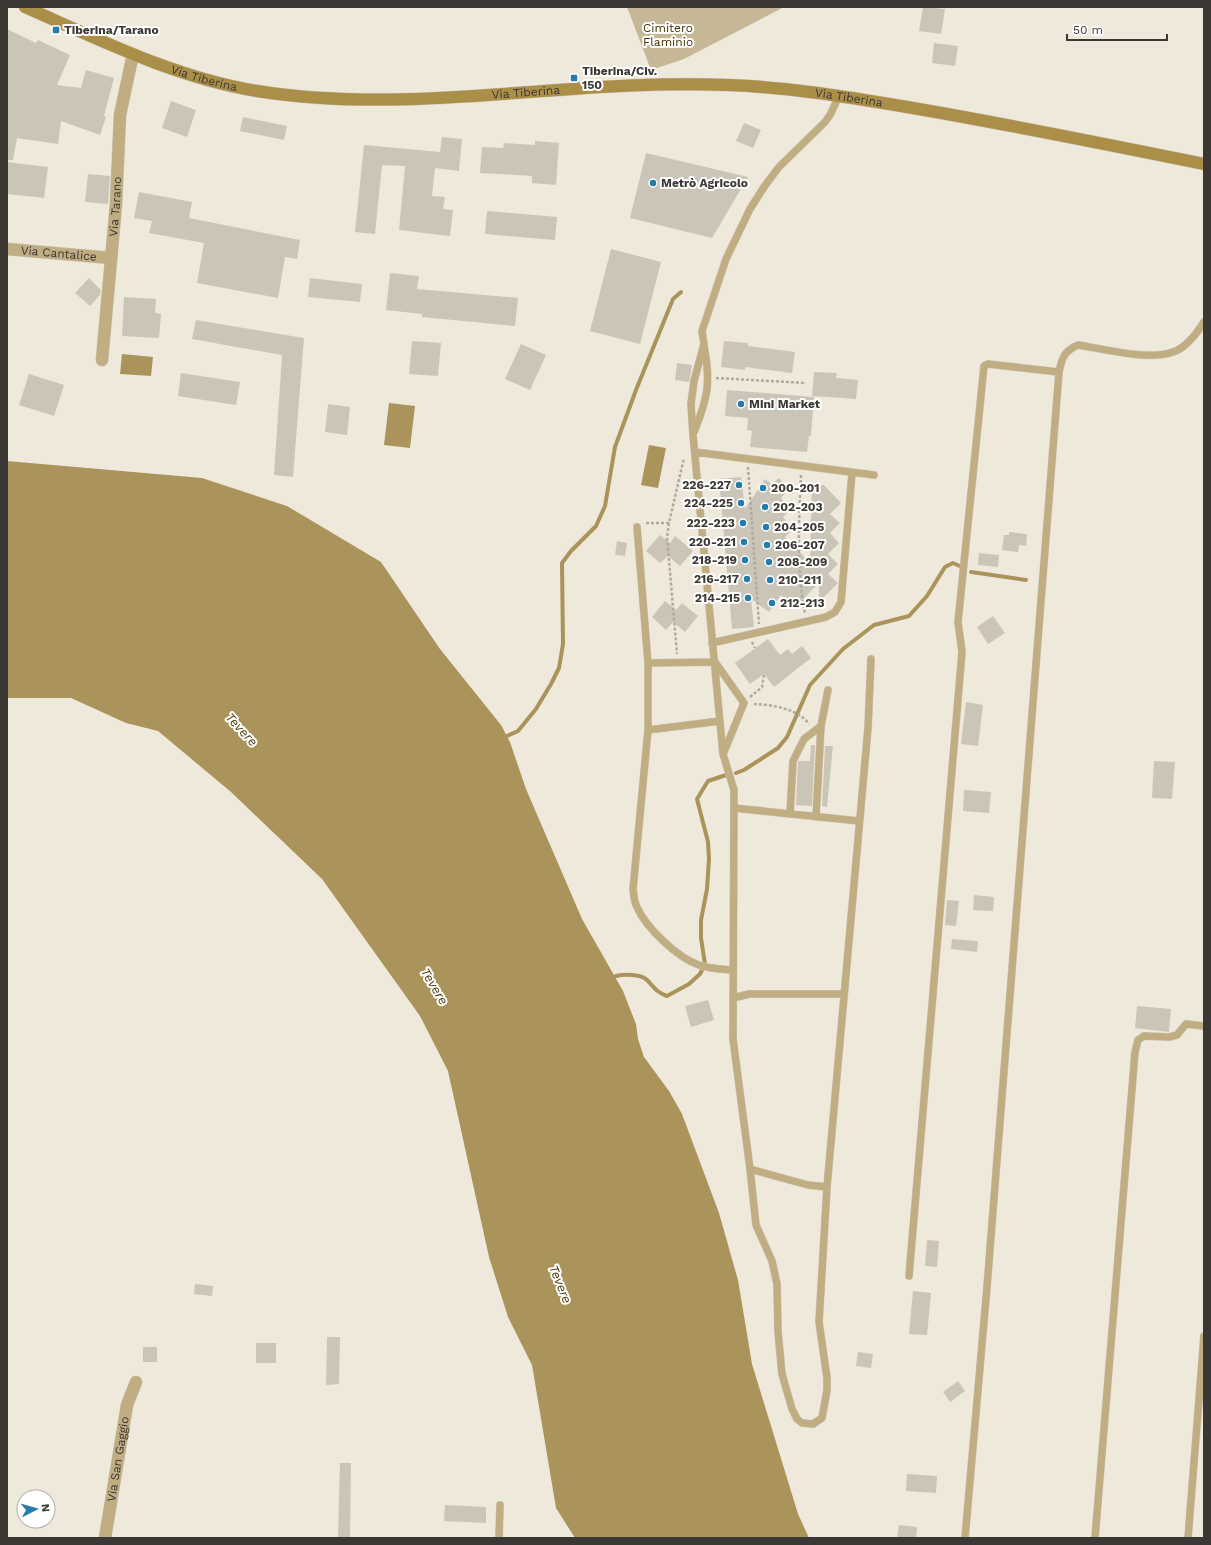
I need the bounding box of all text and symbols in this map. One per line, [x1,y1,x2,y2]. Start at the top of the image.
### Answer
scale bar [1067,16,1167,42]
park label: Cimitero Flaminio [643,21,693,49]
place label: Tiberina/Tarano [64,23,159,37]
text: 50 m [1073,23,1103,37]
marker: Tiberina/Tarano [51,25,61,35]
street label: Via Tiberina [169,62,239,94]
place label: Tiberina/Civ. 150 [582,64,657,92]
marker: Tiberina/Civ. 150 [569,73,579,83]
street label: Via Tiberina [491,83,561,102]
street label: Via Tiberina [814,86,884,110]
street label: Via Tarano [106,176,124,237]
place label: Metrò Agricolo [661,176,748,190]
marker: Metrò Agricolo [648,178,658,188]
street label: Via Cantalice [20,243,98,264]
place label: Mini Market [749,397,821,411]
marker: Mini Market [736,399,746,409]
place label: 226-227 [682,478,731,492]
marker: 226-227 [734,480,744,490]
place label: 200-201 [771,481,819,495]
marker: 200-201 [758,483,768,493]
place label: 224-225 [684,496,733,510]
marker: 224-225 [736,498,746,508]
place label: 202-203 [773,500,823,514]
marker: 202-203 [760,502,770,512]
place label: 222-223 [686,516,735,530]
marker: 222-223 [738,518,748,528]
place label: 204-205 [774,520,824,534]
marker: 204-205 [761,522,771,532]
place label: 220-221 [689,535,736,549]
marker: 220-221 [739,537,749,547]
place label: 206-207 [775,538,825,552]
marker: 206-207 [762,540,772,550]
place label: 218-219 [692,553,737,567]
marker: 218-219 [740,555,750,565]
place label: 208-209 [777,555,827,569]
marker: 208-209 [764,557,774,567]
place label: 216-217 [694,572,739,586]
place label: 210-211 [778,573,821,587]
marker: 216-217 [742,574,752,584]
marker: 210-211 [765,575,775,585]
place label: 214-215 [695,591,740,605]
marker: 214-215 [743,593,753,603]
place label: 212-213 [780,596,825,610]
marker: 212-213 [767,598,777,608]
water label: Tevere [222,710,261,749]
water label: Tevere [418,965,451,1007]
water label: Tevere [546,1263,575,1306]
street label: Via San Gaggio [104,1415,132,1503]
north arrow [16,1489,56,1529]
text: N [39,1503,52,1513]

